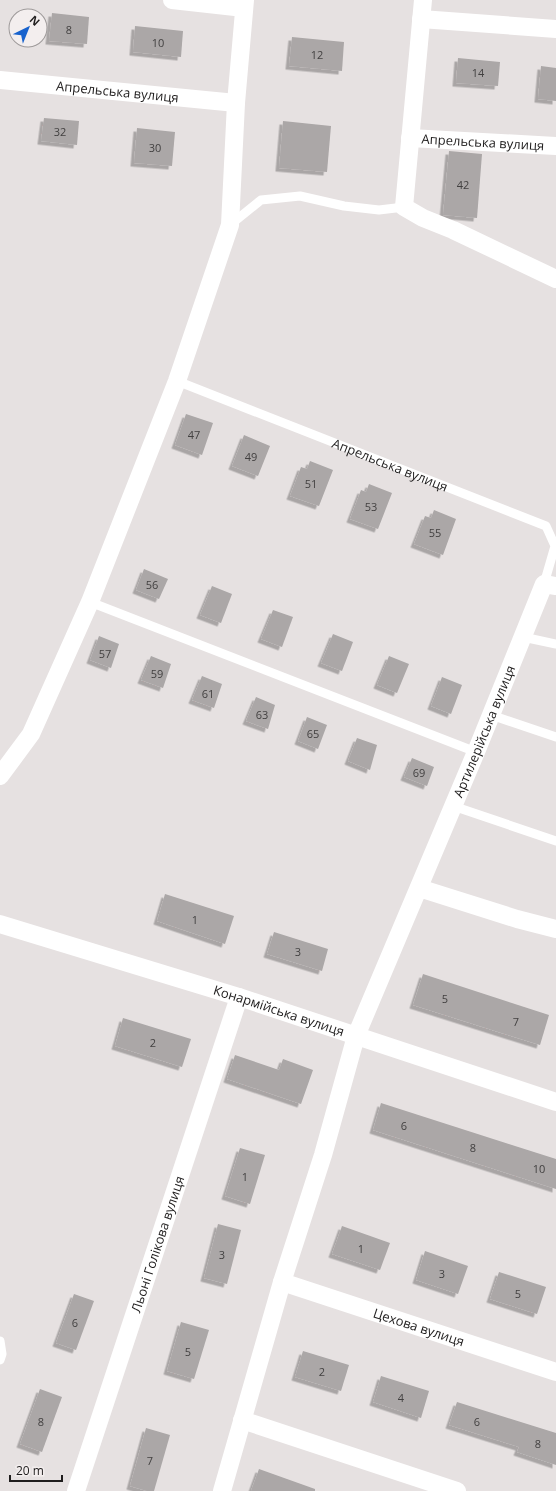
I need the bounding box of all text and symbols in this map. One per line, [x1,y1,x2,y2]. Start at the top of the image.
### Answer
north arrow [8,8,48,48]
text: N [27,12,44,29]
house number: 8 [66,22,72,37]
house number: 10 [152,35,164,50]
house number: 12 [311,47,323,62]
house number: 14 [472,65,485,80]
street label: Апрельська вулиця [55,77,180,106]
house number: 32 [54,124,66,139]
street label: Апрельська вулиця [421,130,545,154]
house number: 30 [149,140,161,155]
house number: 42 [457,177,469,192]
house number: 47 [188,427,200,442]
street label: Апрельська вулиця [330,434,451,496]
house number: 49 [245,449,257,464]
house number: 51 [305,476,317,491]
house number: 53 [365,499,377,514]
house number: 55 [429,525,441,540]
house number: 56 [146,577,158,592]
house number: 57 [99,646,111,661]
street label: Артилерійська вулиця [449,663,519,800]
house number: 59 [151,666,163,681]
house number: 61 [202,686,214,701]
house number: 63 [256,707,268,722]
house number: 65 [307,726,319,741]
house number: 69 [413,765,425,780]
house number: 1 [192,912,198,927]
house number: 3 [295,944,301,959]
street label: Конармійська вулиця [211,981,347,1040]
house number: 5 [442,991,448,1006]
house number: 7 [513,1014,519,1029]
house number: 2 [150,1035,156,1050]
house number: 6 [401,1118,407,1133]
house number: 8 [470,1140,476,1155]
house number: 10 [533,1161,545,1176]
house number: 1 [242,1169,248,1184]
street label: Льоні Голікова вулиця [127,1174,188,1315]
house number: 1 [358,1241,364,1256]
house number: 3 [219,1247,225,1262]
house number: 3 [439,1266,445,1281]
house number: 5 [515,1286,521,1301]
street label: Цехова вулиця [371,1304,467,1350]
house number: 6 [72,1315,78,1330]
house number: 5 [185,1344,191,1359]
house number: 2 [319,1364,325,1379]
house number: 4 [398,1390,405,1405]
house number: 8 [38,1414,44,1429]
house number: 6 [474,1414,480,1429]
house number: 8 [535,1436,541,1451]
house number: 7 [147,1453,153,1468]
scale bar [10,1457,62,1483]
text: 20 m [16,1462,44,1479]

